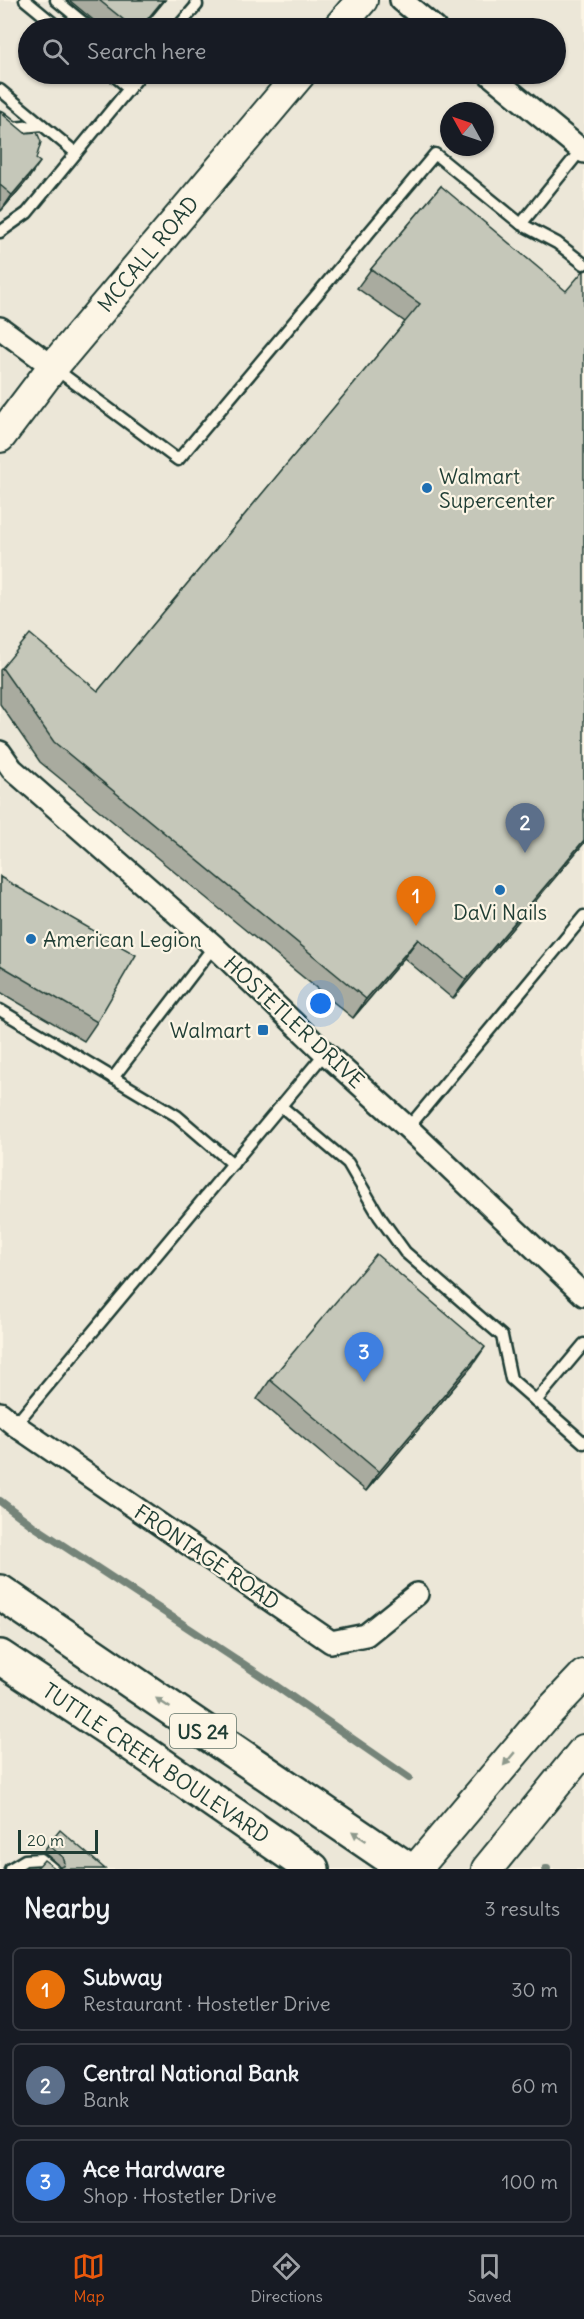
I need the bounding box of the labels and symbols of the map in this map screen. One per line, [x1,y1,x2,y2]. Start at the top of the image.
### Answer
north arrow [440,102,494,156]
street label: MCCALL ROAD [92,190,204,318]
place label: Walmart Supercenter [439,463,555,514]
marker: Walmart Supercenter [420,481,434,495]
pin: 2 [506,804,544,853]
pin: 1 [396,876,436,926]
marker: DaVi Nails [493,883,507,897]
place label: DaVi Nails [453,899,547,926]
place label: American Legion [43,926,202,953]
marker: American Legion [24,932,38,946]
street label: HOSTETLER DRIVE [218,950,370,1094]
your location [306,989,335,1018]
place label: Walmart [170,1017,251,1044]
marker: Walmart [256,1023,270,1037]
pin: 3 [344,1332,384,1382]
street label: FRONTAGE ROAD [129,1498,285,1616]
street label: TUTTLE CREEK BOULEVARD [37,1677,275,1849]
one-way arrow [155,1697,171,1709]
road number: US 24 [170,1714,236,1748]
one-way arrow [503,1751,516,1766]
scale bar [18,1827,98,1854]
one-way arrow [351,1830,367,1842]

